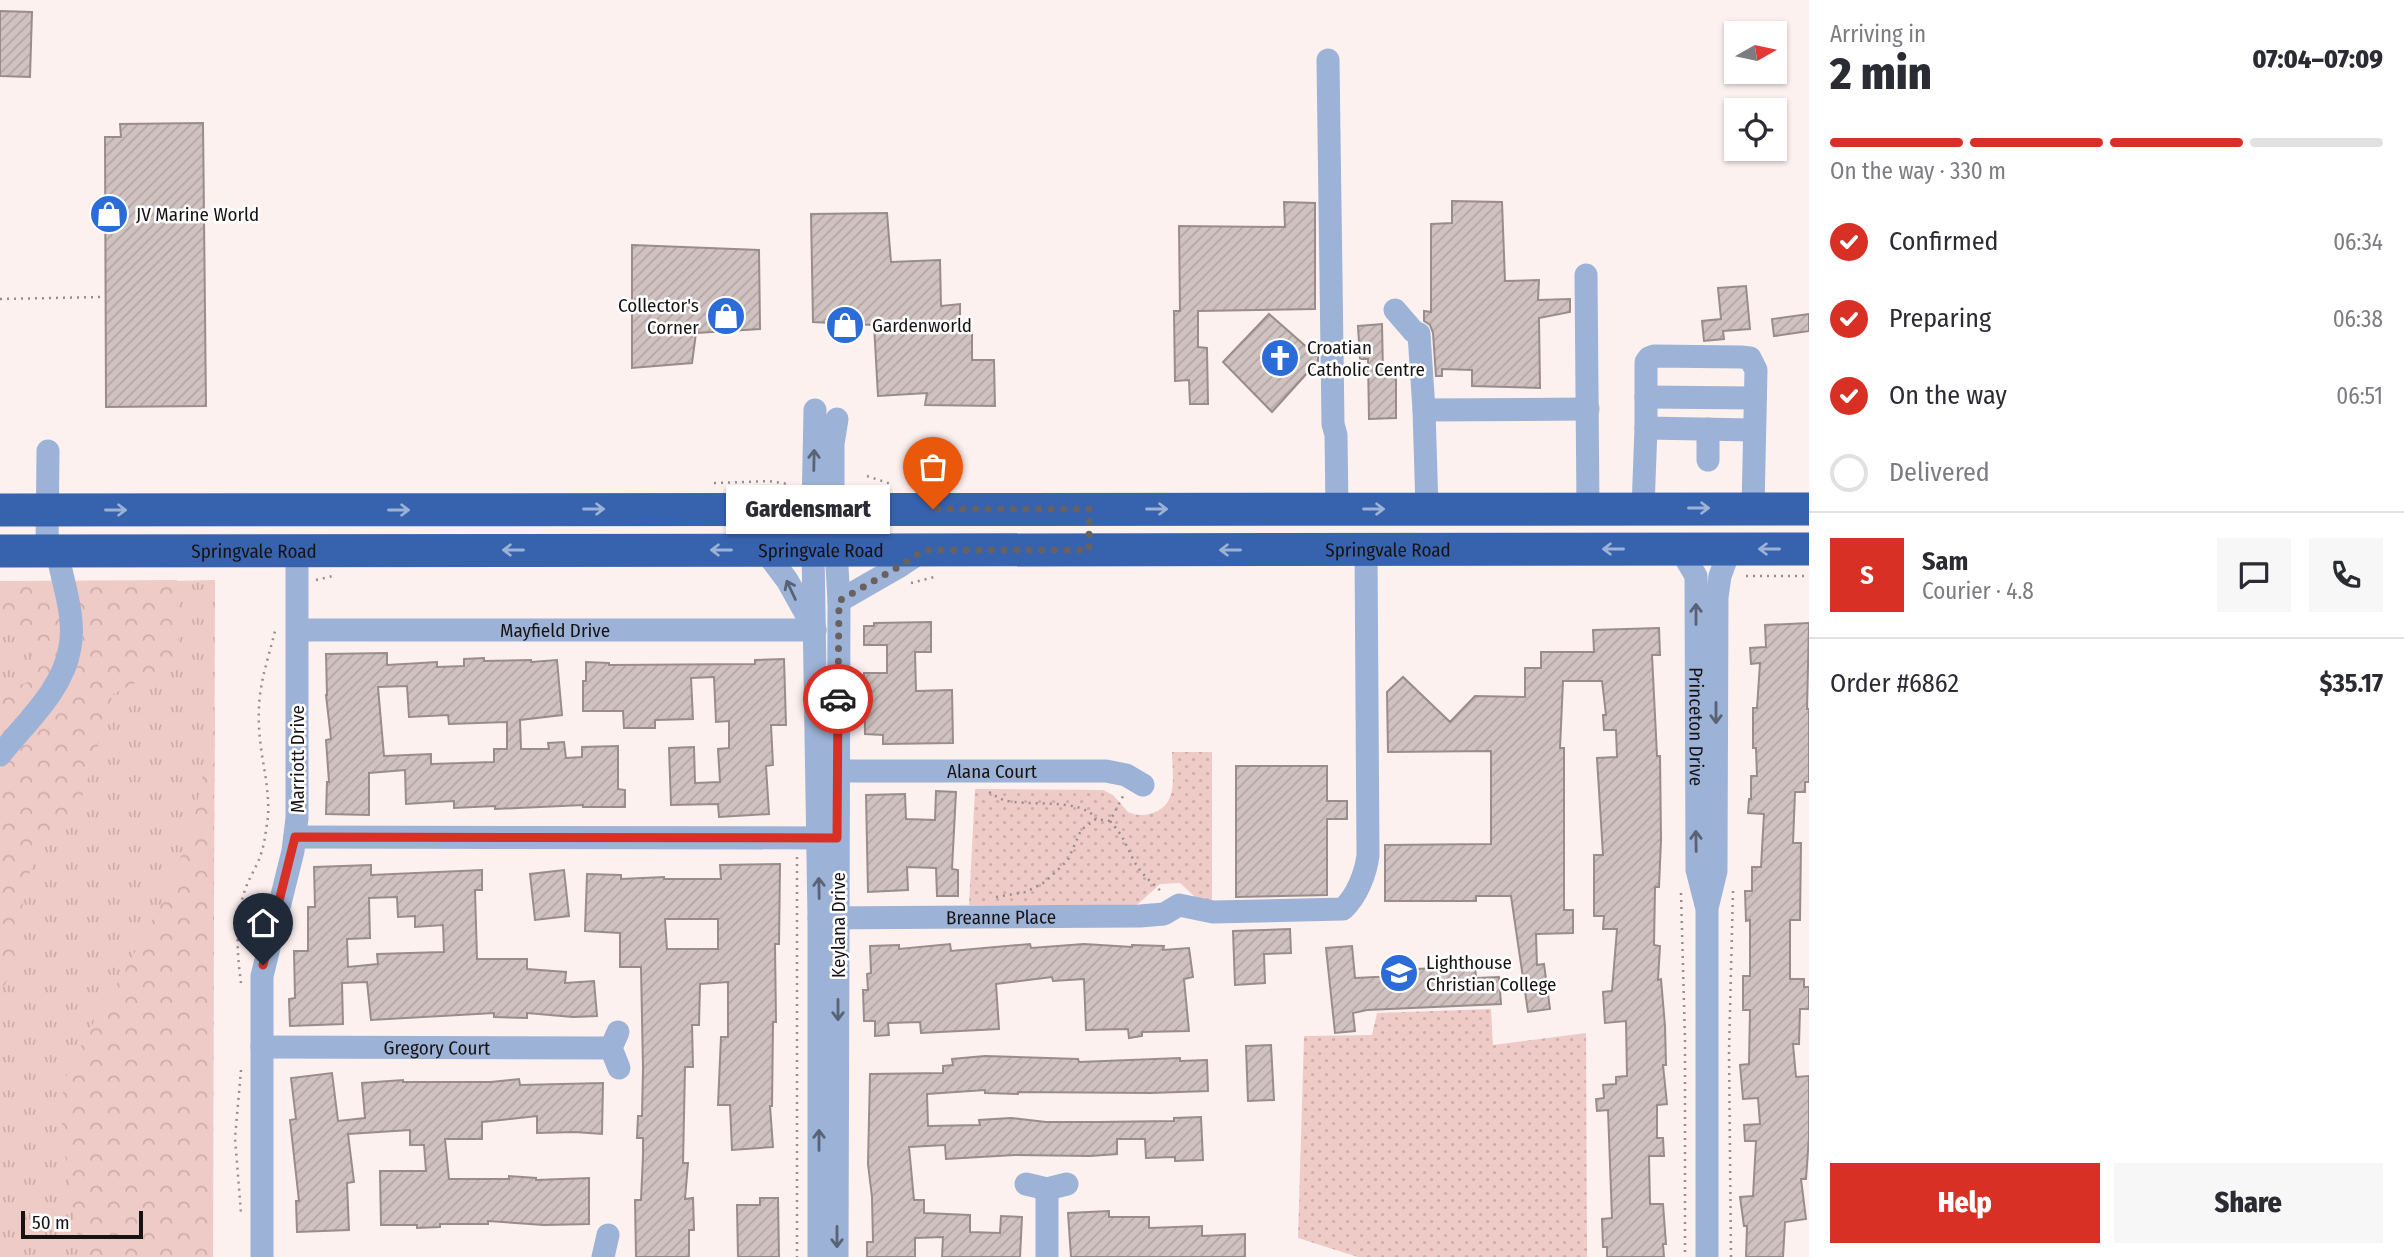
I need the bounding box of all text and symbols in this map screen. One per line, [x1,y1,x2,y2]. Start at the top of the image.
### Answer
text: Arriving in [1830,20,1926,48]
north arrow [1724,21,1787,84]
map controls [1724,21,1787,161]
text: 07:04–07:09 [2252,44,2383,75]
text: 2 min [1830,46,1932,101]
button: locate [1724,98,1787,161]
text: On the way · 330 m [1830,157,2006,185]
shop icon: JV Marine World [88,193,130,235]
place label: JV Marine World [136,203,259,226]
icon: check [1830,223,1868,261]
text: Confirmed [1889,226,1999,257]
text: 06:34 [2333,228,2383,256]
place label: Collector's Corner [618,294,699,339]
shop icon: Collector's Corner [705,295,747,337]
icon: check [1830,300,1868,338]
text: Preparing [1889,303,1991,334]
shop icon: Gardenworld [824,304,866,346]
text: 06:38 [2333,305,2383,333]
place label: Gardenworld [872,314,972,337]
place label: Croatian Catholic Centre [1307,336,1425,381]
church icon: Croatian Catholic Centre [1259,337,1301,379]
icon: check [1830,377,1868,415]
text: On the way [1889,380,2007,411]
text: 06:51 [2336,382,2383,410]
pin [903,437,963,509]
icon: bag [914,448,952,486]
one-way arrow [807,449,821,472]
text: Delivered [1889,457,1990,488]
callout: Gardensmart [726,484,891,534]
text: Gardensmart [745,495,871,523]
one-way arrow [1688,501,1711,515]
one-way arrow [1145,502,1168,516]
one-way arrow [1362,502,1385,516]
one-way arrow [104,503,127,517]
one-way arrow [387,503,410,517]
one-way arrow [582,503,605,516]
street label: Springvale Road [1325,538,1451,561]
button: chat [2217,538,2291,612]
button: phone [2309,538,2383,612]
street label: Springvale Road [191,539,317,562]
street label: Springvale Road [758,539,884,562]
one-way arrow [1601,542,1624,556]
one-way arrow [1758,542,1781,556]
one-way arrow [502,543,525,557]
one-way arrow [709,543,732,557]
one-way arrow [1219,543,1242,557]
text: Sam [1922,546,1968,577]
text: S [1860,560,1874,591]
text: Courier · 4.8 [1922,577,2034,605]
one-way arrow [784,579,797,601]
one-way arrow [1689,603,1703,626]
street label: Mayfield Drive [500,619,610,642]
courier [803,664,873,734]
street label: Princeton Drive [1685,667,1708,786]
text: Order #6862 [1830,668,1959,699]
text: $35.17 [2320,668,2383,699]
icon: car [819,680,857,718]
one-way arrow [1709,702,1723,725]
street label: Marriott Drive [286,705,309,813]
street label: Alana Court [947,760,1038,783]
one-way arrow [1689,830,1703,853]
street label: Keylana Drive [827,872,850,978]
one-way arrow [812,877,825,900]
pin [233,893,293,965]
icon: home [244,904,282,942]
street label: Breanne Place [946,905,1056,929]
place label: Lighthouse Christian College [1426,951,1556,996]
school or university icon: Lighthouse Christian College [1378,952,1420,994]
one-way arrow [831,998,845,1021]
street label: Gregory Court [384,1036,491,1059]
one-way arrow [812,1129,826,1152]
button: Help [1830,1163,2100,1243]
button: Share [2114,1163,2383,1243]
scale bar [21,1208,144,1240]
text: 50 m [32,1211,70,1234]
one-way arrow [830,1225,844,1248]

